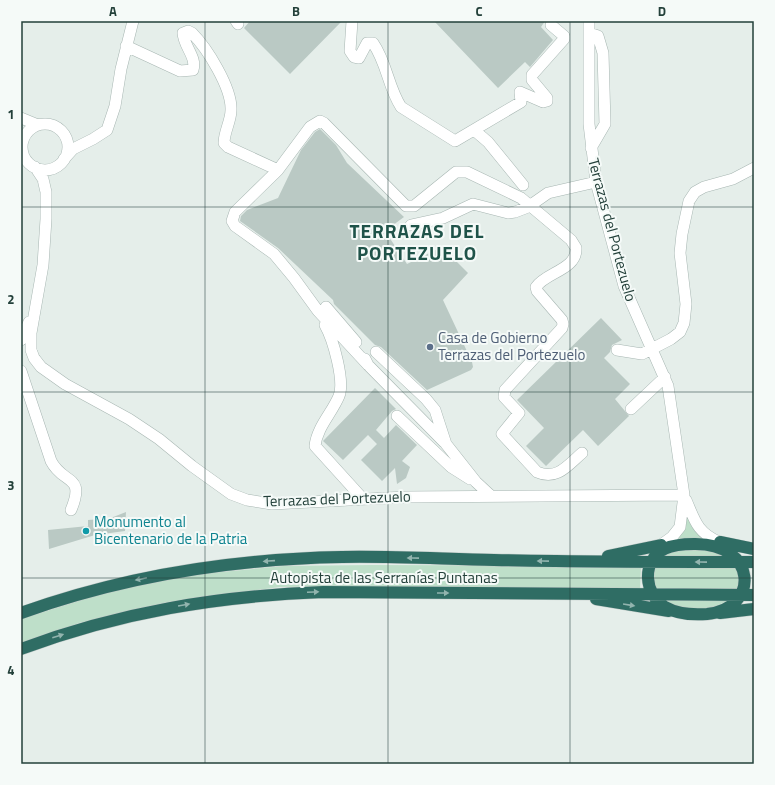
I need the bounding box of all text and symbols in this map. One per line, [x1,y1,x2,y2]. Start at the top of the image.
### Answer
text: A [109,1,117,21]
text: B [292,1,300,21]
text: C [475,1,483,21]
text: D [658,1,666,21]
text: 1 [7,104,15,124]
street label: Terrazas del Portezuelo [582,156,643,304]
district label: TERRAZAS DEL PORTEZUELO [350,216,484,267]
text: 2 [7,289,15,309]
place label: Casa de Gobierno Terrazas del Portezuelo [438,326,586,366]
marker: Casa de Gobierno Terrazas del Portezuelo [425,342,435,352]
text: 3 [7,475,15,495]
street label: Terrazas del Portezuelo [263,484,411,513]
place label: Monumento al Bicentenario de la Patria [94,510,248,550]
marker: Monumento al Bicentenario de la Patria [81,526,91,536]
one-way arrow [407,555,419,562]
one-way arrow [263,557,275,564]
one-way arrow [536,558,549,564]
one-way arrow [694,559,707,565]
street label: Autopista de las Serranías Puntanas [270,566,498,589]
one-way arrow [135,576,147,582]
one-way arrow [307,589,320,595]
one-way arrow [437,589,449,596]
one-way arrow [178,602,190,608]
one-way arrow [623,602,635,608]
one-way arrow [52,633,64,639]
text: 4 [7,660,15,680]

